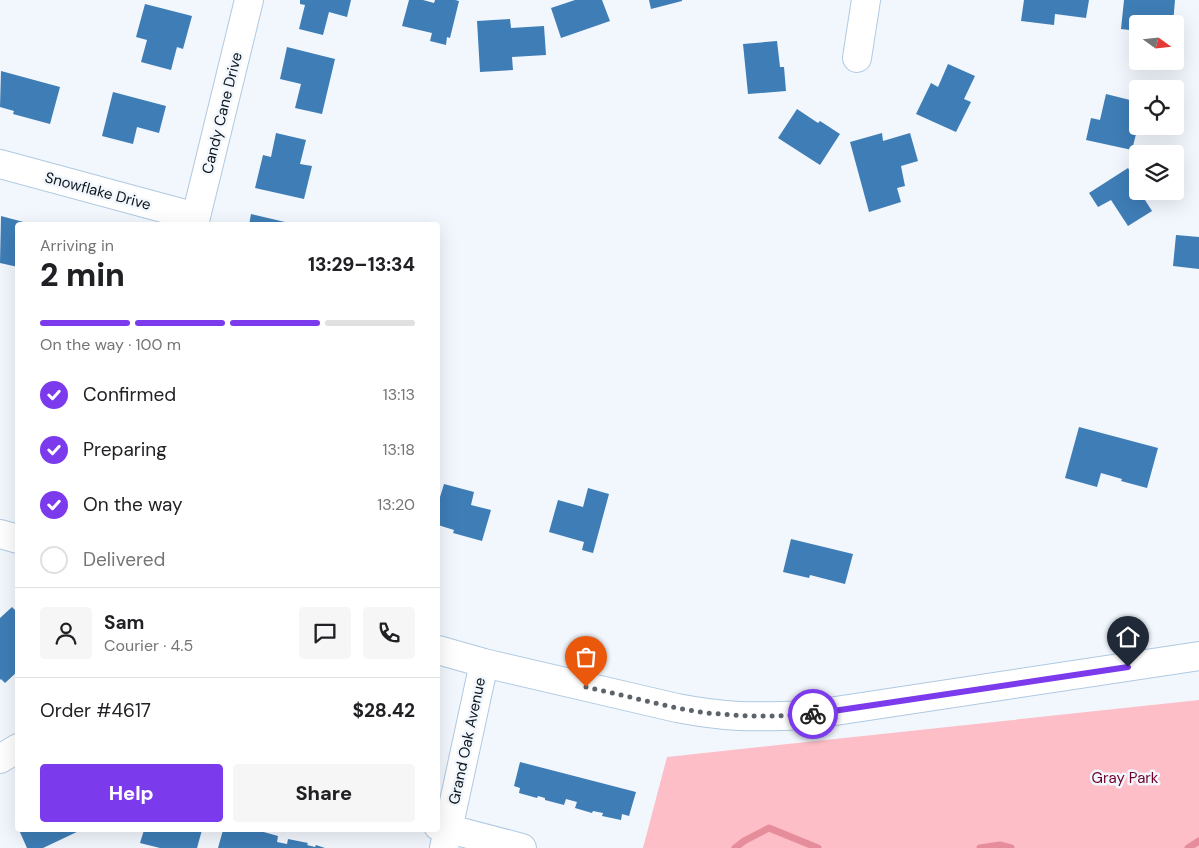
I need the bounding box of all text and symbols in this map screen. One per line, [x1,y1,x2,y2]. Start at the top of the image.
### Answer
north arrow [1129,15,1184,70]
map controls [1129,15,1184,200]
street label: Candy Cane Drive [197,50,247,176]
button: locate [1129,80,1184,135]
button: layers [1129,145,1184,200]
street label: Snowflake Drive [43,167,153,215]
text: Arriving in [40,235,114,256]
text: 13:29–13:34 [308,252,415,277]
text: 2 min [40,254,125,296]
text: On the way · 100 m [40,334,181,355]
icon: check [40,381,68,409]
text: Confirmed [83,382,176,407]
text: 13:13 [383,384,415,405]
icon: check [40,436,68,464]
text: Preparing [83,437,167,462]
text: 13:18 [383,439,415,460]
icon: check [40,491,68,519]
text: On the way [83,492,183,517]
text: 13:20 [377,494,415,515]
text: Delivered [83,547,165,572]
button: person [40,607,92,659]
button: chat [299,607,351,659]
button: phone [363,607,415,659]
text: Sam [104,610,145,635]
pin [1107,616,1149,667]
icon: home [1114,623,1142,651]
text: Courier · 4.5 [104,635,193,656]
pin [565,636,607,687]
icon: bag [572,643,600,671]
street label: Grand Oak Avenue [444,676,490,806]
courier [788,689,838,739]
text: Order #4617 [40,698,151,723]
text: $28.42 [353,698,415,723]
icon: bike [799,700,827,728]
button: Help [40,764,223,822]
button: Share [233,764,415,822]
park label: Gray Park [1092,768,1159,788]

